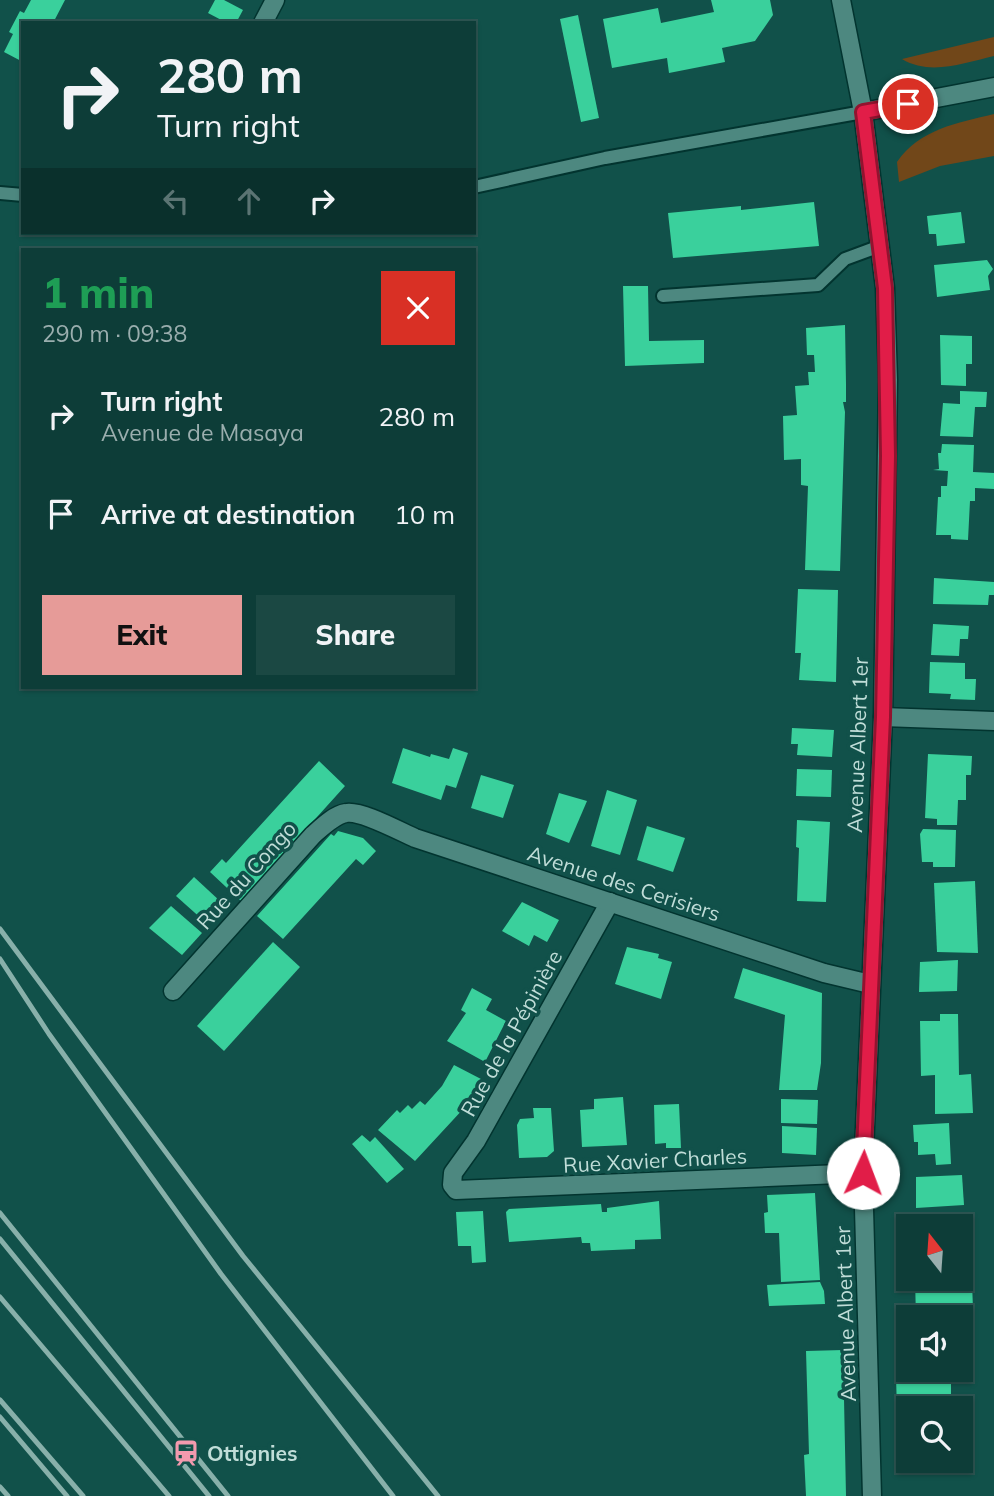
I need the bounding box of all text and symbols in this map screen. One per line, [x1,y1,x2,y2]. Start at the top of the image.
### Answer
text: 280 m [157,44,303,105]
icon: right [42,49,133,140]
pin [878,74,938,134]
icon: arrive [889,85,927,123]
text: Turn right [157,105,300,145]
icon: left [157,182,195,220]
icon: ahead [230,182,268,220]
icon: right [303,182,341,220]
text: 1 min [42,266,155,319]
button: close [381,271,455,345]
text: 290 m · 09:38 [42,319,187,348]
text: Turn right [101,385,222,418]
icon: right [42,397,80,435]
text: 280 m [379,400,455,433]
text: Avenue de Masaya [101,418,304,447]
icon: arrive [42,495,80,533]
text: Arrive at destination [101,498,356,531]
text: 10 m [394,498,455,531]
button: Exit [42,595,242,675]
button: Share [256,595,455,675]
street label: Avenue Albert 1er [841,656,873,833]
street label: Rue du Congo [191,816,301,934]
street label: Avenue des Cerisiers [524,840,724,926]
street label: Rue de la Pépinière [455,945,567,1121]
position arrow [826,1136,900,1210]
street label: Rue Xavier Charles [562,1142,748,1178]
north arrow [896,1214,973,1292]
map controls [896,1214,973,1473]
street label: Avenue Albert 1er [829,1225,861,1402]
button: sound [896,1305,973,1382]
button: search [896,1396,973,1473]
station icon: Ottignies [171,1438,201,1468]
place label: Ottignies [207,1440,298,1466]

